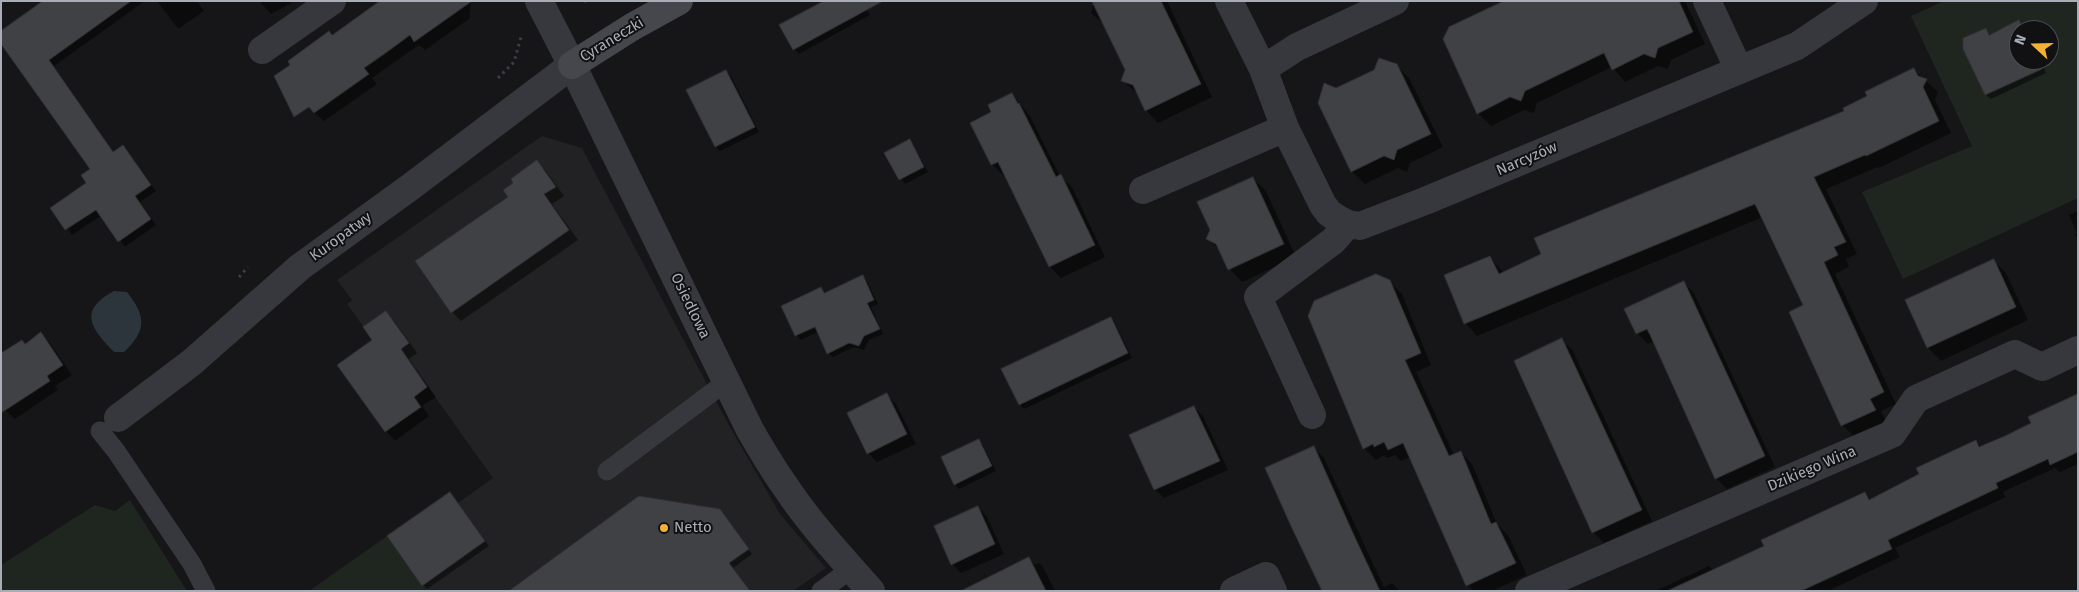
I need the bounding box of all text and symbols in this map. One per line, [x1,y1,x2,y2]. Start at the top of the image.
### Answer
street label: Cyraneczki [577,14,647,66]
north arrow [2009,20,2059,70]
text: N [2011,32,2030,47]
street label: Narcyzów [1494,138,1560,180]
street label: Kuropatwy [307,209,375,265]
street label: Osiedlowa [666,270,714,342]
street label: Dzikiego Wina [1765,442,1859,496]
place label: Netto [674,519,712,537]
marker: Netto [658,522,670,534]

